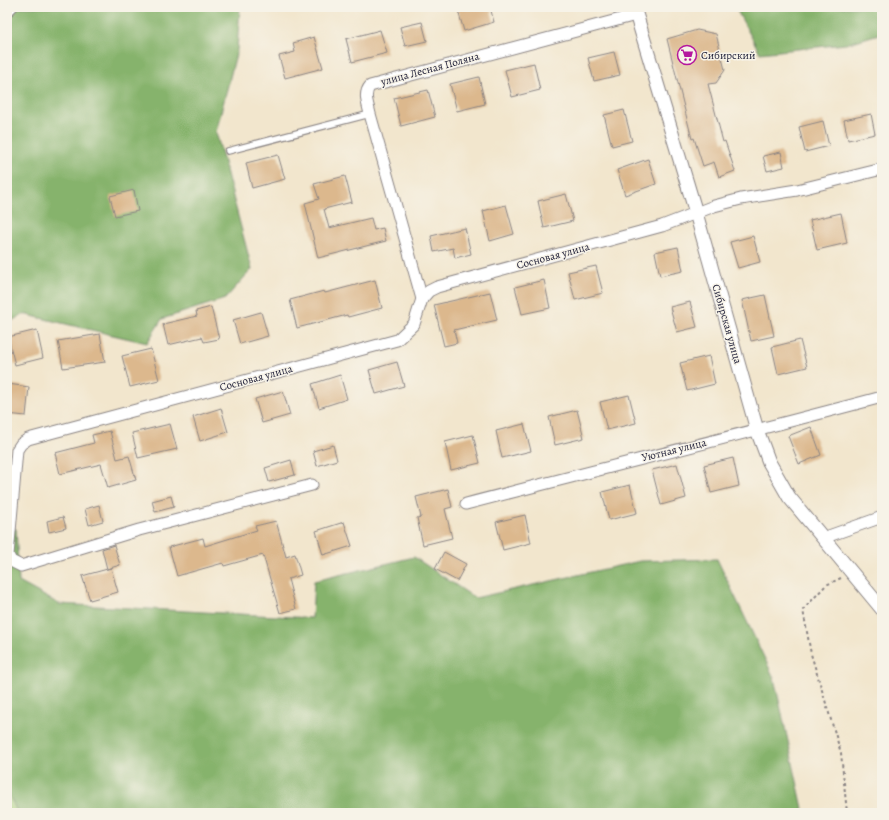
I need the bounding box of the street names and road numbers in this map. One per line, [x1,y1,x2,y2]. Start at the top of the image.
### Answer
street label: улица Лесная Поляна [378,48,482,90]
street label: Сосновая улица [515,239,592,273]
street label: Сибирская улица [708,283,746,366]
street label: Сосновая улица [218,361,295,395]
street label: Уютная улица [640,435,709,465]

